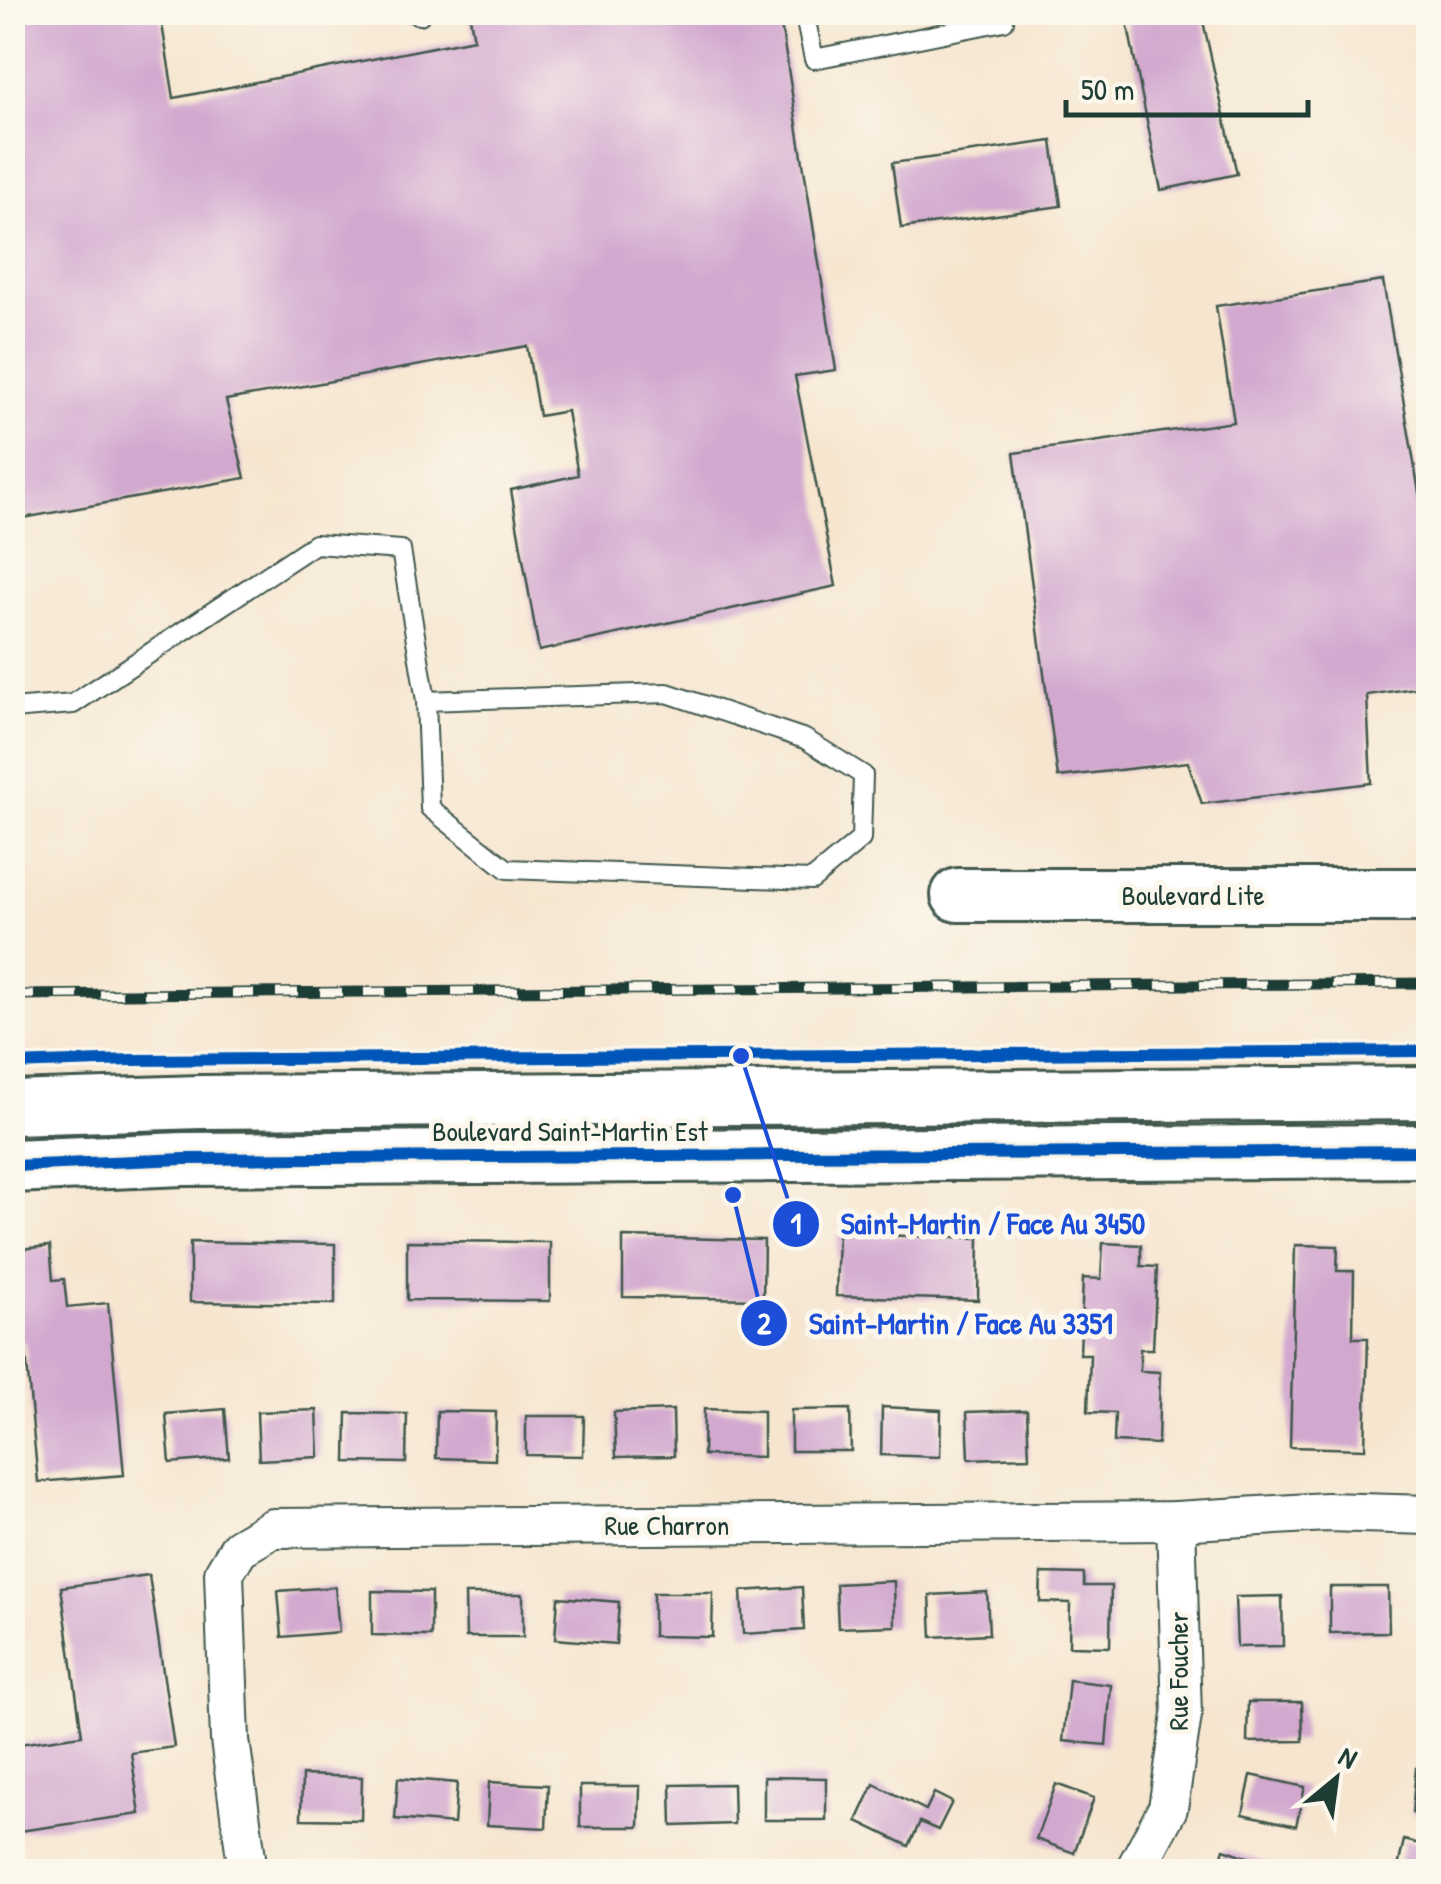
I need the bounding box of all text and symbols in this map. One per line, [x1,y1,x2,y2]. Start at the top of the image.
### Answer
scale bar [1066,55,1308,117]
text: 50 m [1081,69,1134,109]
street label: Boulevard Lite [1121,876,1265,914]
street label: Boulevard Saint-Martin Est [432,1112,708,1150]
callout: Saint-Martin / Face Au 3450 [771,1194,1166,1254]
text: 1 [791,1203,802,1243]
text: Saint-Martin / Face Au 3450 [841,1203,1145,1243]
callout: Saint-Martin / Face Au 3351 [739,1293,1133,1353]
text: 2 [757,1303,772,1343]
text: Saint-Martin / Face Au 3351 [809,1303,1113,1343]
street label: Rue Charron [604,1506,730,1544]
street label: Rue Foucher [1159,1611,1197,1731]
north arrow [1286,1729,1386,1829]
text: N [1332,1737,1364,1777]

